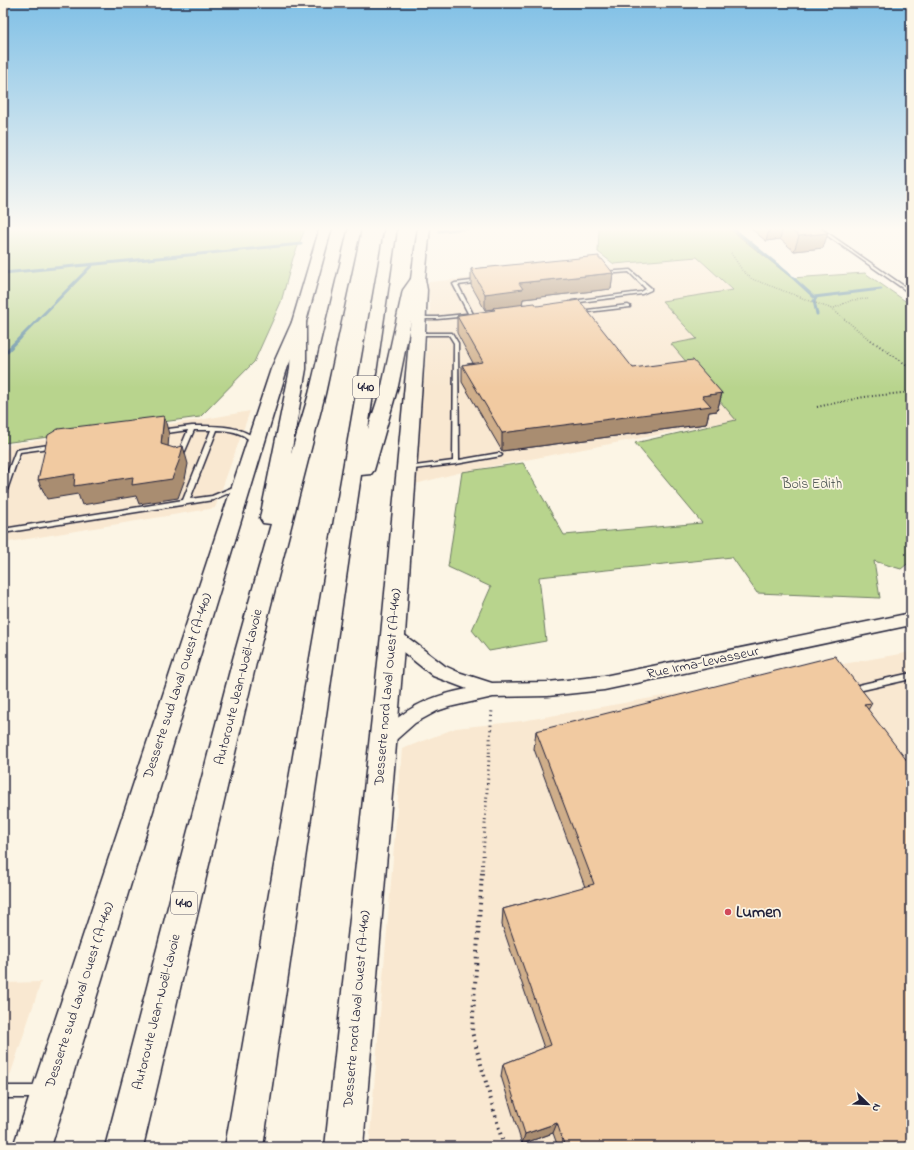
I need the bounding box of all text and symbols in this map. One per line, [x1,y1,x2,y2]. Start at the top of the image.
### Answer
road number: 440 [353,376,379,398]
park label: Bois Edith [781,474,842,495]
street label: Desserte nord Laval Ouest (A-440) [369,588,407,787]
street label: Desserte sud Laval Ouest (A-440) [138,590,218,783]
street label: Autoroute Jean-Noël-Lavoie [209,606,269,767]
street label: Rue Irma-Levasseur [645,641,762,685]
road number: 440 [171,892,197,914]
street label: Desserte sud Laval Ouest (A-440) [40,899,120,1092]
place label: Lumen [736,900,782,925]
marker: Lumen [723,907,733,917]
street label: Desserte nord Laval Ouest (A-440) [338,910,376,1109]
street label: Autoroute Jean-Noël-Lavoie [127,931,187,1092]
north arrow [848,1084,888,1124]
text: N [867,1101,885,1114]

